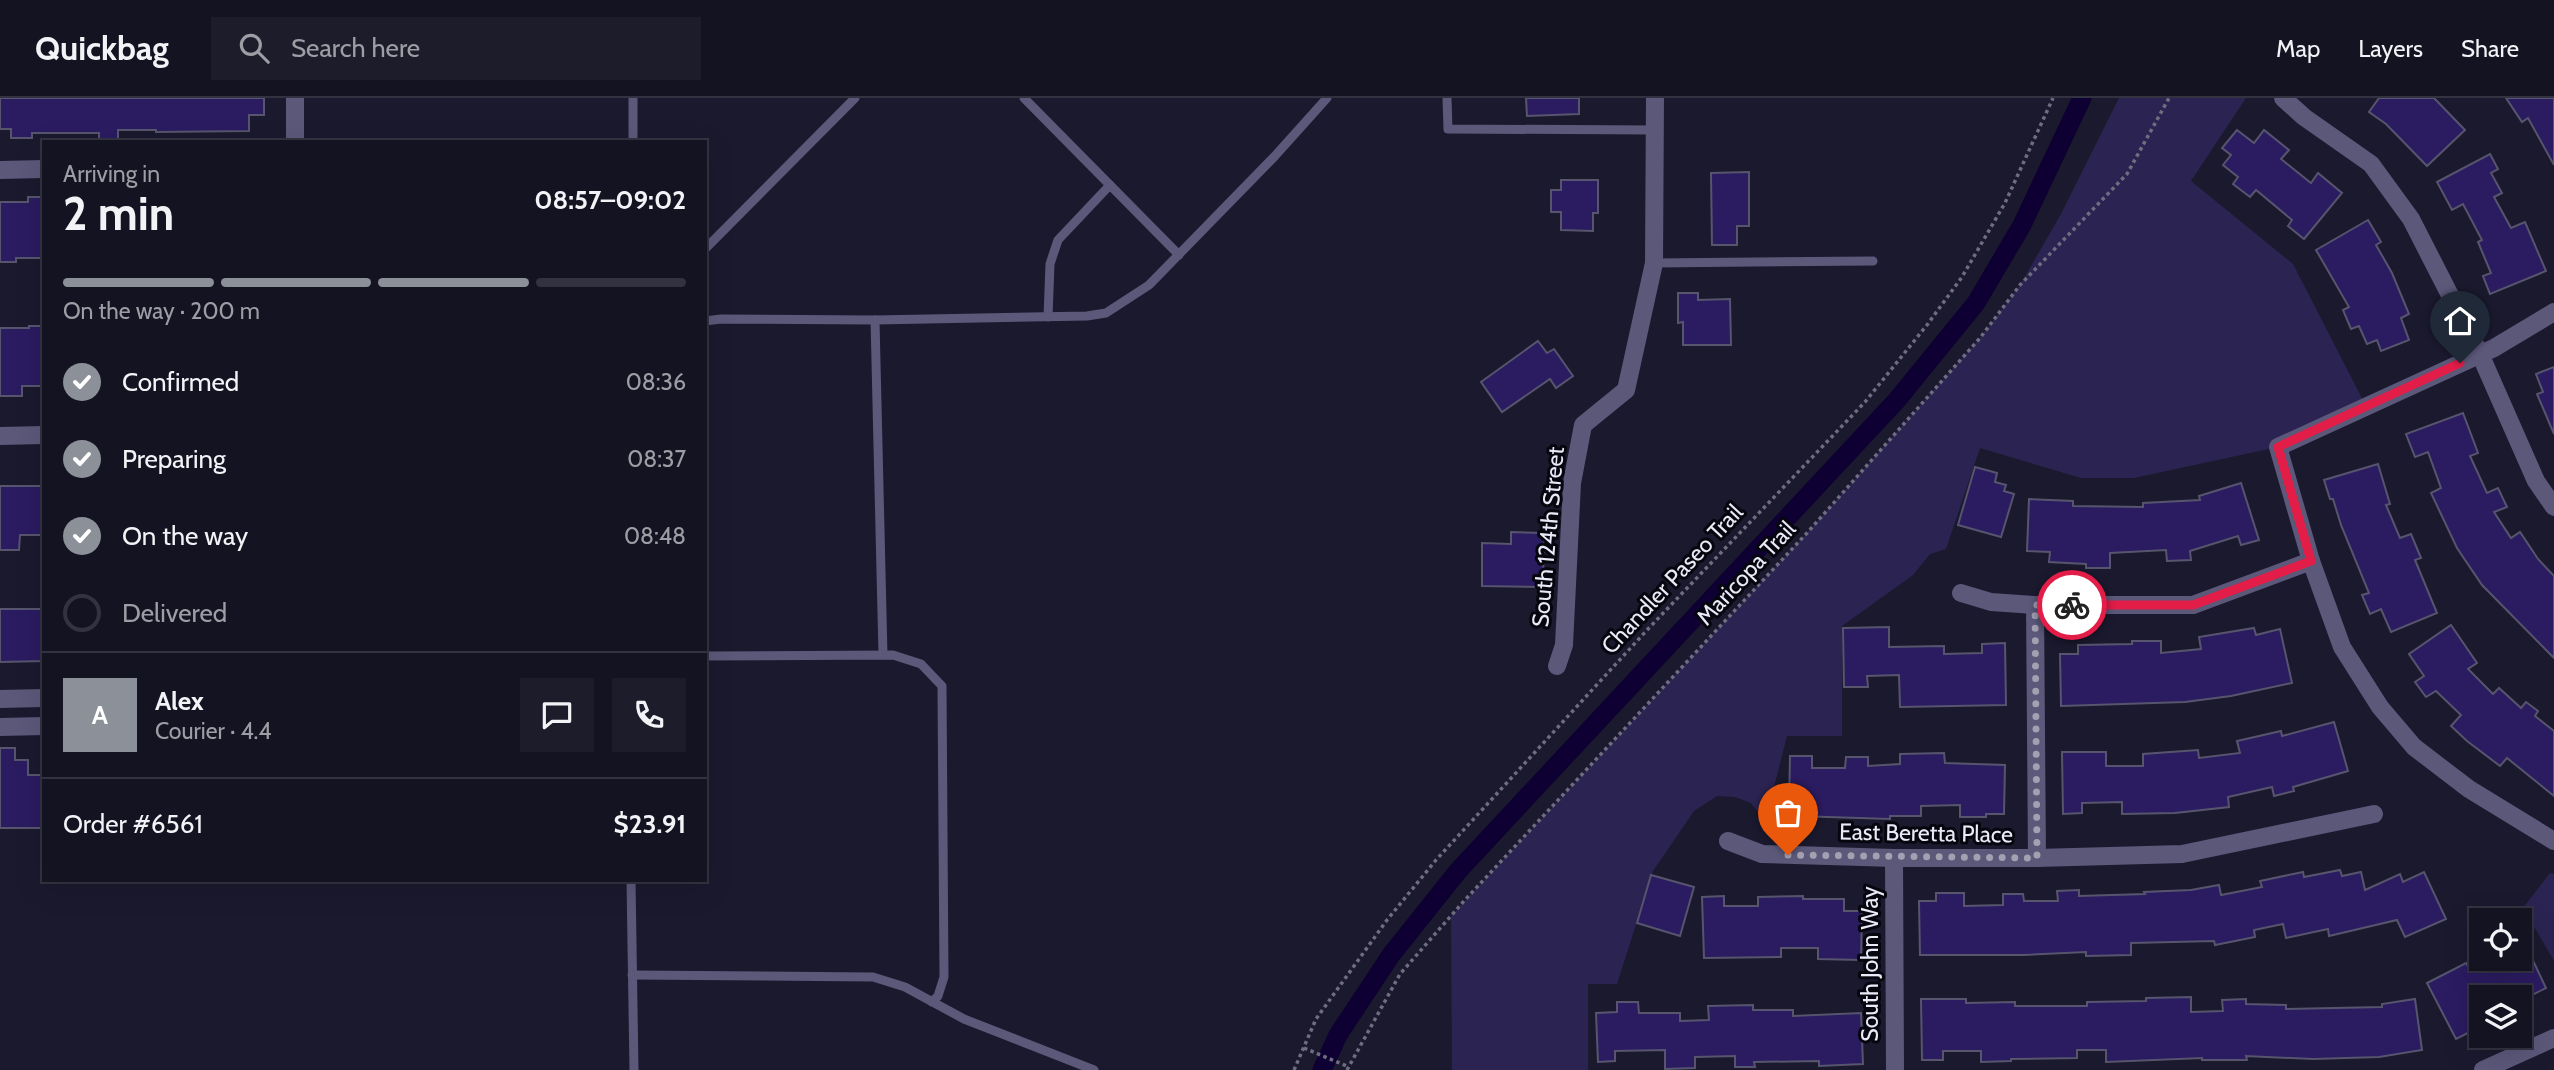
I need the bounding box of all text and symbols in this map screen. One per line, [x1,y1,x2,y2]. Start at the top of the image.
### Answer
search box [211,17,701,80]
text: Quickbag [35,28,169,68]
icon: search [235,29,273,67]
text: Search here [291,32,420,64]
text: Map [2276,34,2320,63]
text: Layers [2358,34,2423,63]
text: Share [2461,34,2519,63]
text: Arriving in [63,160,160,188]
text: 08:57–09:02 [534,184,686,216]
text: 2 min [63,186,174,242]
pin [2430,291,2490,363]
text: On the way · 200 m [63,297,260,325]
icon: home [2441,302,2479,340]
icon: check [63,363,101,401]
text: Confirmed [122,366,239,398]
text: 08:36 [626,368,686,396]
icon: check [63,440,101,478]
text: Preparing [122,443,226,475]
text: 08:37 [627,445,686,473]
street label: South 124th Street [1526,445,1570,628]
street label: Chandler Paseo Trail [1595,498,1749,660]
street label: Maricopa Trail [1691,515,1802,631]
icon: check [63,517,101,555]
text: On the way [122,520,248,552]
text: 08:48 [624,522,686,550]
courier [2037,570,2107,640]
icon: bike [2053,586,2091,624]
text: Delivered [122,597,227,629]
button: chat [520,678,594,752]
button: phone [612,678,686,752]
text: Alex [155,685,204,717]
text: A [92,699,108,731]
text: Courier · 4.4 [155,717,272,745]
pin [1758,783,1818,855]
icon: bag [1769,794,1807,832]
text: Order #6561 [63,808,203,840]
text: $23.91 [614,808,686,840]
street label: East Beretta Place [1839,817,2013,849]
street label: South John Way [1856,886,1884,1042]
map controls [2469,908,2532,1048]
button: locate [2469,908,2532,971]
button: layers [2469,985,2532,1048]

